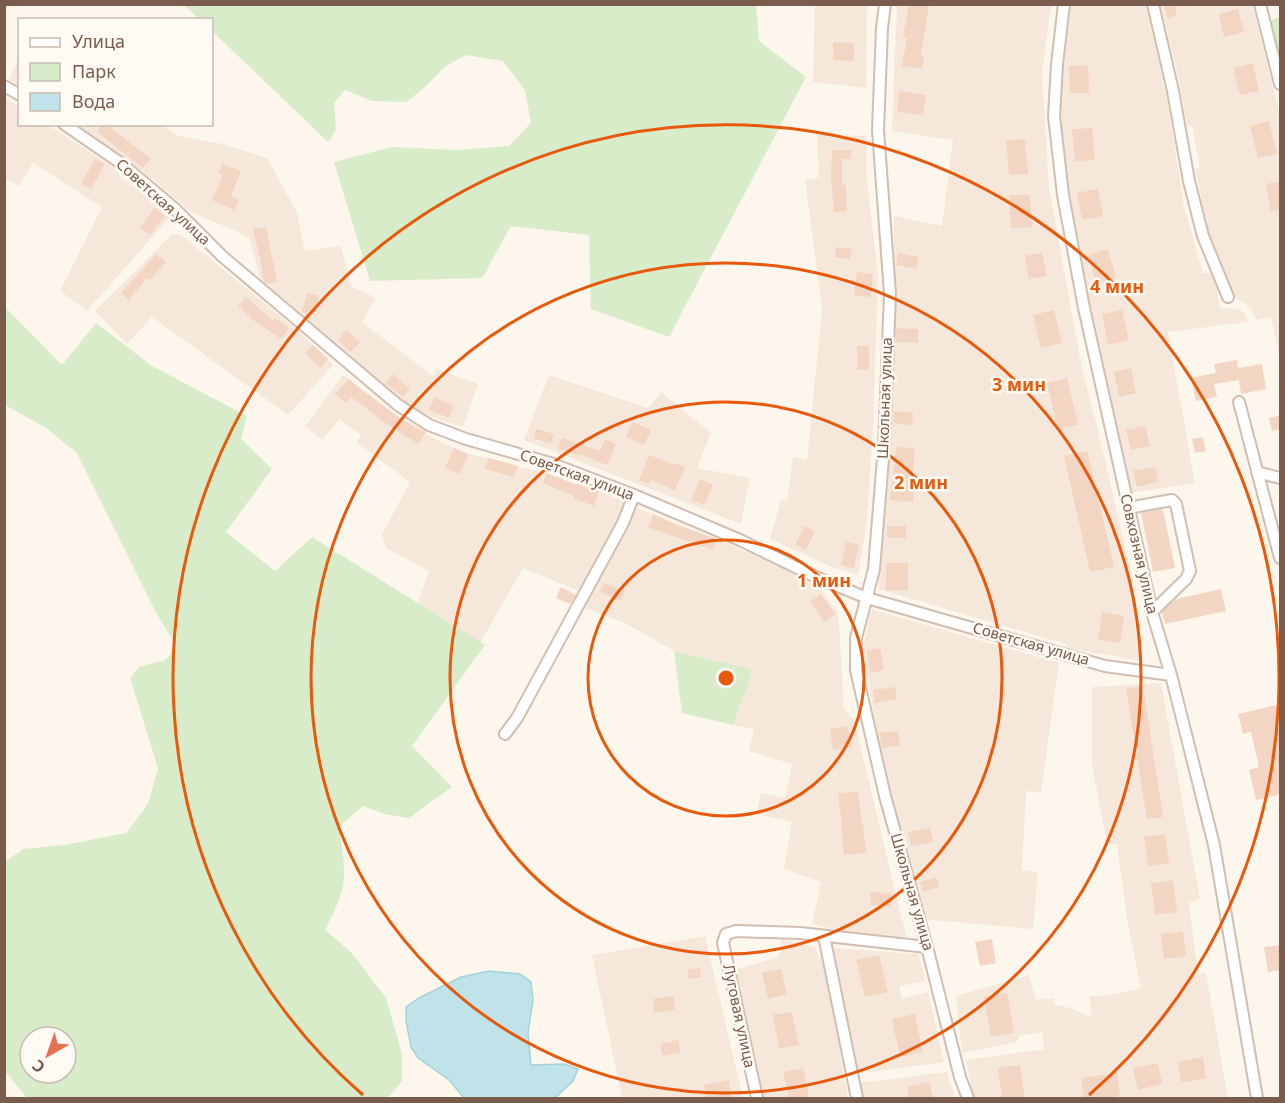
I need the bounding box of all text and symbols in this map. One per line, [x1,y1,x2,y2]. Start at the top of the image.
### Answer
legend [18,18,213,126]
text: Улица [72,29,125,53]
text: Парк [72,59,116,83]
text: Вода [72,89,115,113]
street label: Советская улица [112,154,215,249]
text: 4 мин [1090,274,1144,298]
street label: Школьная улица [872,337,896,459]
text: 3 мин [992,372,1046,396]
street label: Советская улица [517,444,637,504]
text: 2 мин [894,470,948,494]
street label: Совхозная улица [1116,492,1164,616]
text: 1 мин [797,568,851,592]
street label: Советская улица [971,617,1092,669]
centre of rings [716,668,736,688]
street label: Школьная улица [887,830,939,953]
street label: Луговая улица [719,962,761,1069]
north arrow [18,1025,78,1085]
text: С [27,1055,49,1078]

